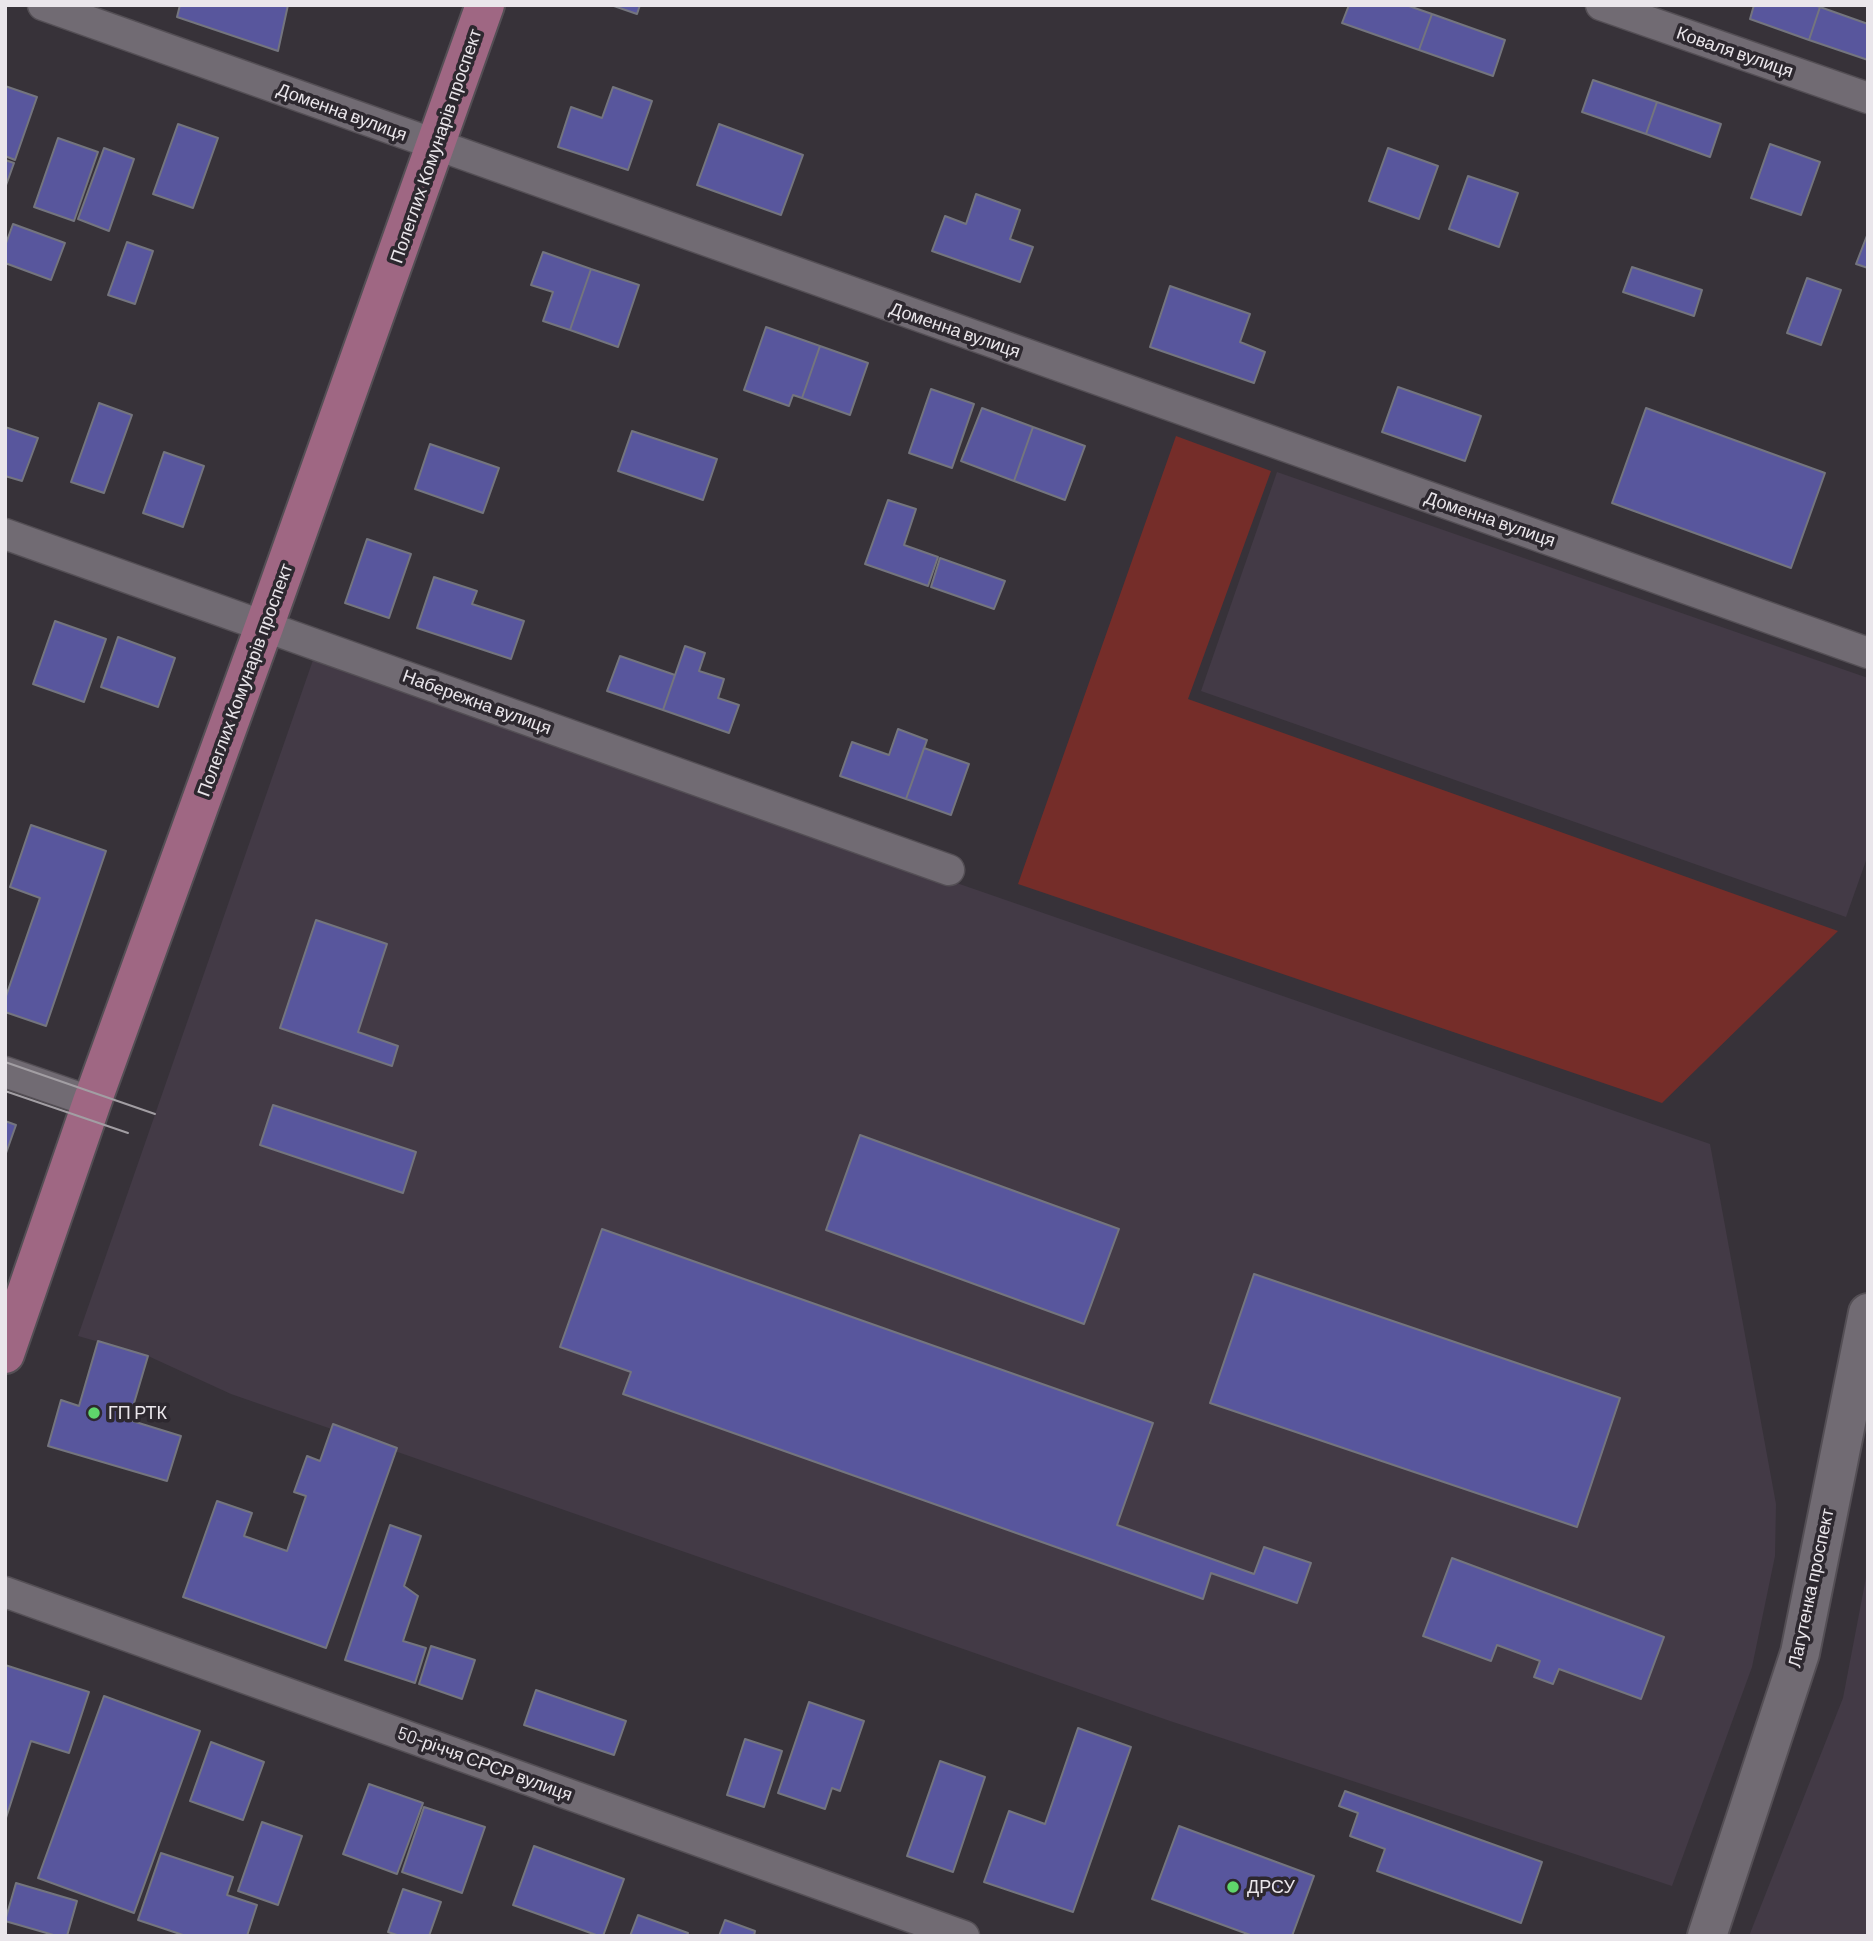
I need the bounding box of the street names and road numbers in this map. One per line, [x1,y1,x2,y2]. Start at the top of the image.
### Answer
street label: Коваля вулиця [1674,22,1796,82]
street label: Полеглих Комунарів проспект [386,26,486,266]
street label: Доменна вулиця [274,78,410,146]
street label: Доменна вулиця [887,298,1023,362]
street label: Доменна вулиця [1422,487,1558,551]
street label: Полеглих Комунарів проспект [193,561,297,799]
street label: Набережна вулиця [400,665,554,739]
street label: Лагутенка проспект [1784,1506,1838,1670]
street label: 50-річчя СРСР вулиця [395,1722,575,1806]

